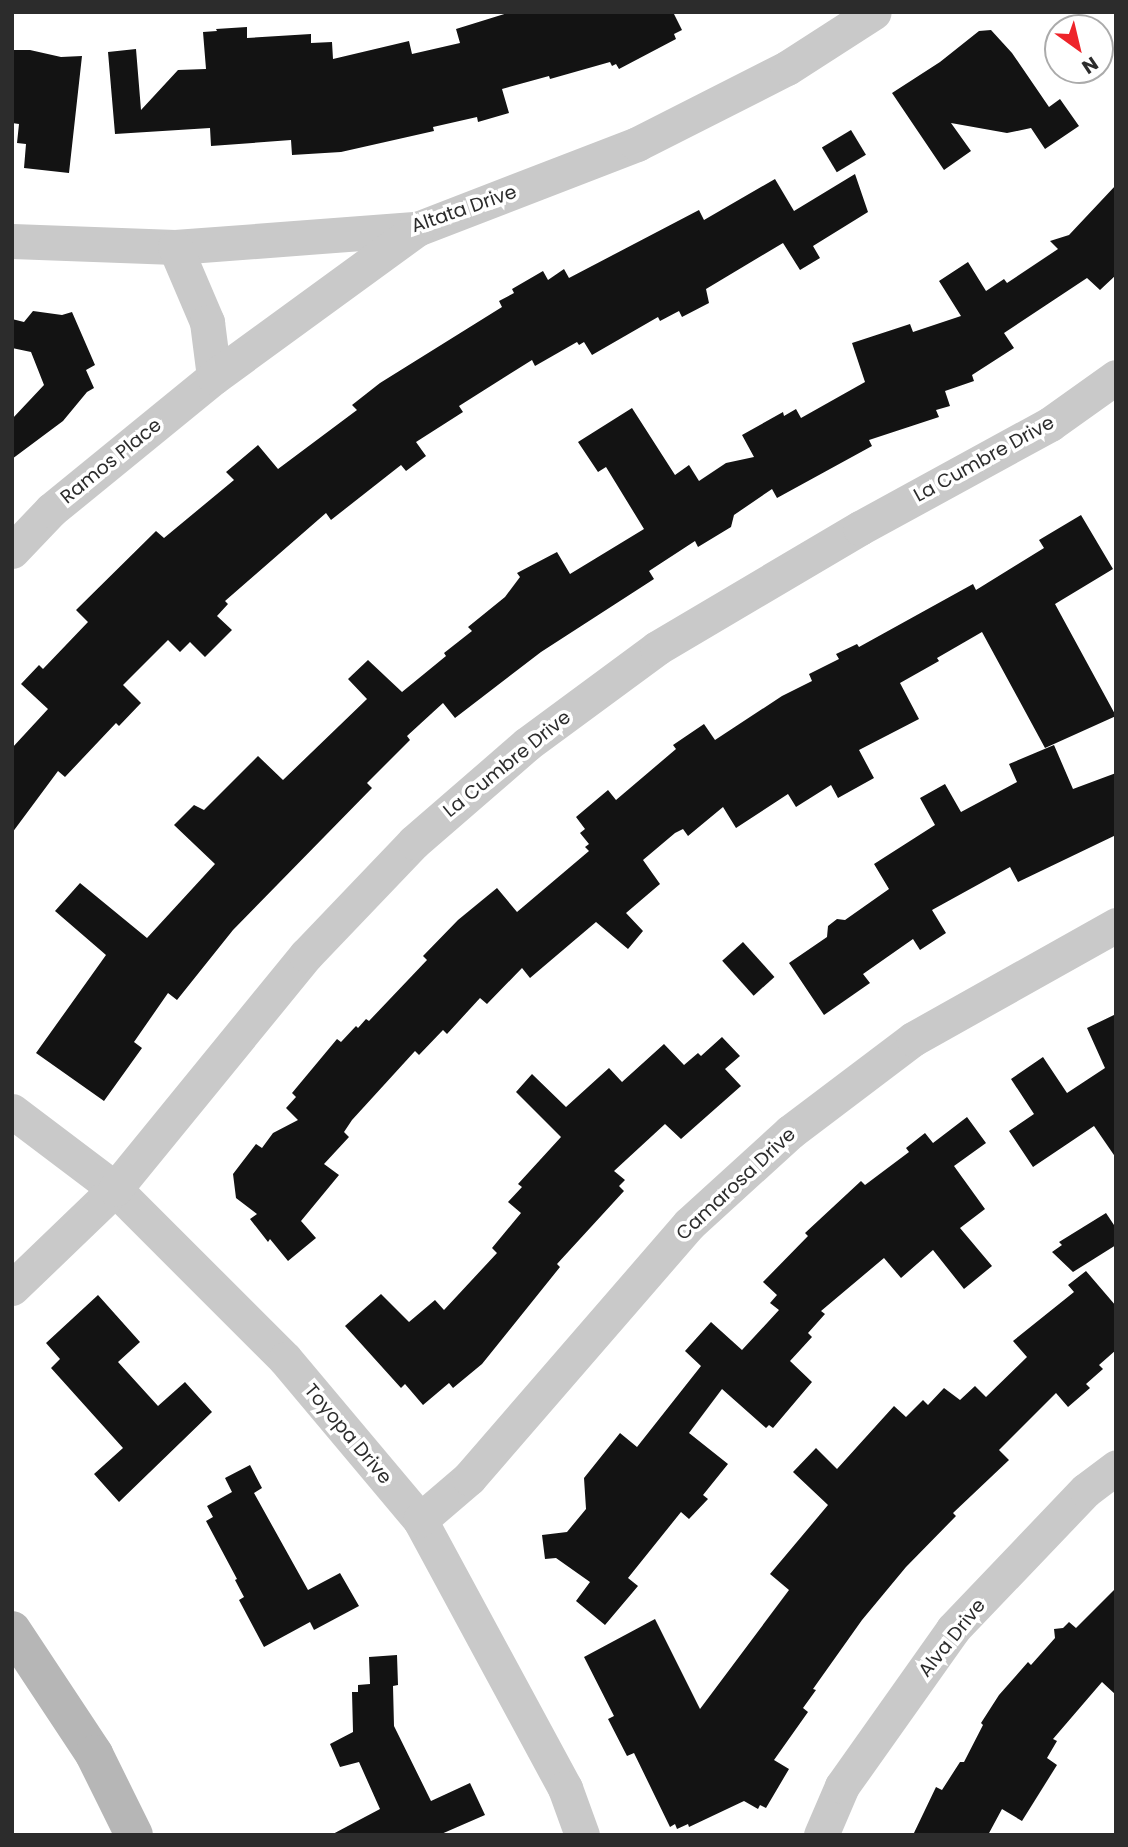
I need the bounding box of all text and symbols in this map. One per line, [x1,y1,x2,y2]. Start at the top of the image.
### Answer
north arrow [1044,14,1114,84]
text: N [1076,50,1103,80]
street label: Altata Drive [408,180,520,238]
street label: La Cumbre Drive [910,411,1058,507]
street label: Ramos Place [56,413,166,509]
street label: La Cumbre Drive [439,706,575,822]
street label: Camarosa Drive [672,1123,800,1245]
street label: Toyopa Drive [300,1379,396,1489]
street label: Alva Drive [914,1594,990,1682]

